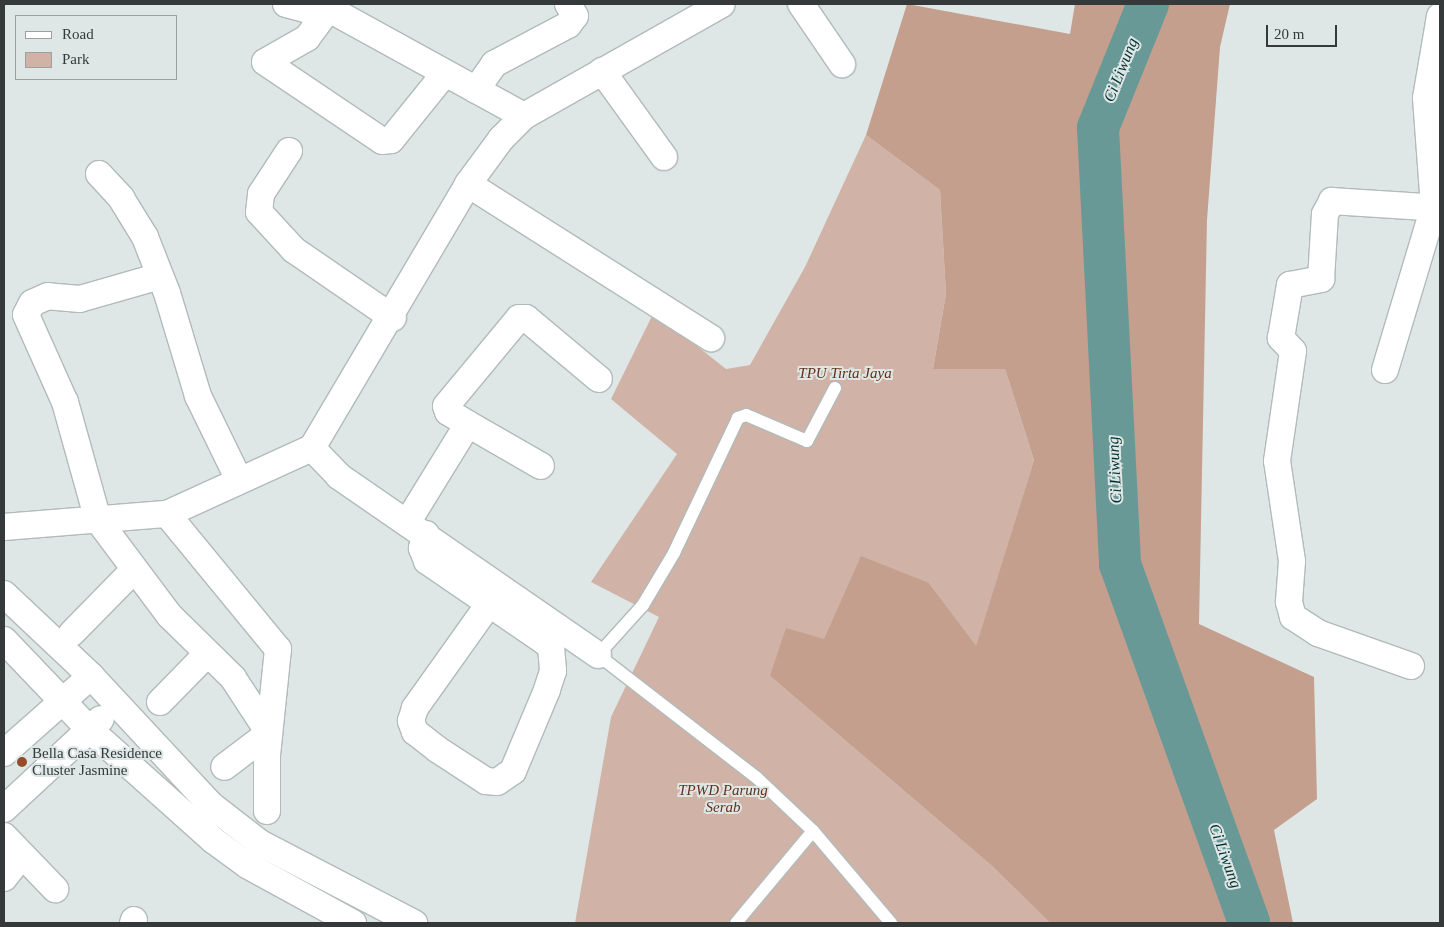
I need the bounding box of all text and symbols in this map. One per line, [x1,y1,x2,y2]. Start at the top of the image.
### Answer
legend [15,15,178,80]
scale bar [1269,15,1340,47]
text: Road [62,26,94,42]
text: 20 m [1274,26,1304,42]
water label: Ci Liwung [1100,35,1142,105]
text: Park [62,51,90,67]
park label: TPU Tirta Jaya [798,365,892,383]
water label: Ci Liwung [1104,436,1126,504]
place label: Bella Casa Residence Cluster Jasmine [32,744,162,779]
marker: Bella Casa Residence Cluster Jasmine [16,756,28,768]
park label: TPWD Parung Serab [678,781,768,816]
water label: Ci Liwung [1204,821,1246,891]

